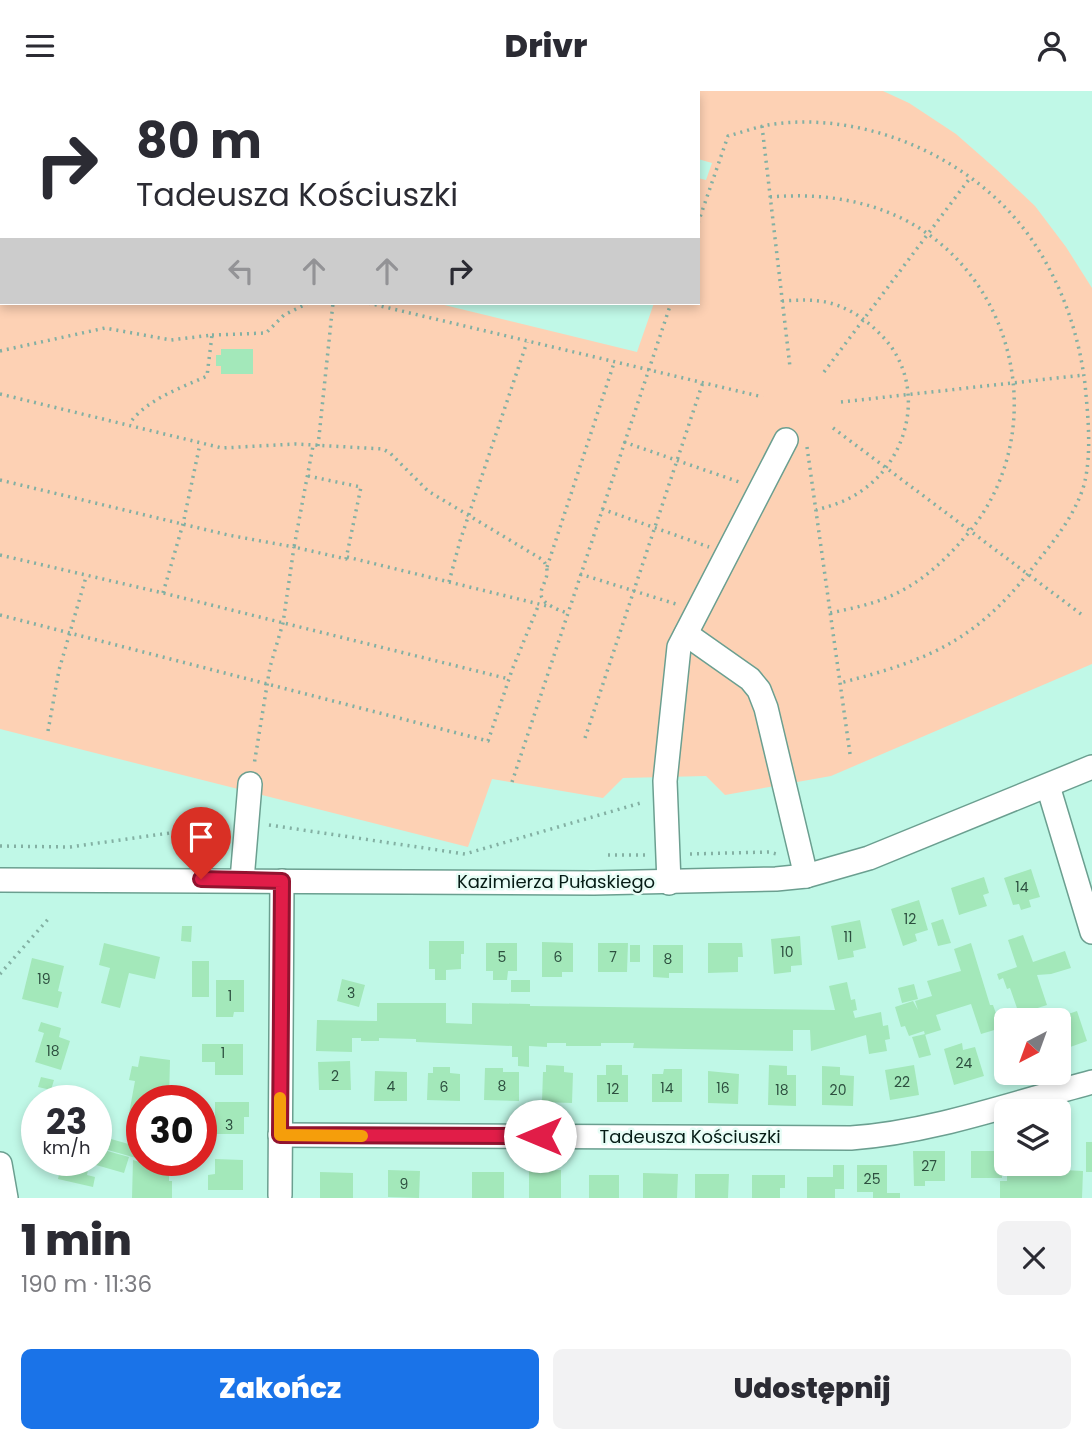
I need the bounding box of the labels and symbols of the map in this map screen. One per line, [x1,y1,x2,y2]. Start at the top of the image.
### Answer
pin [171,807,231,879]
street label: Kazimierza Pułaskiego [457,869,655,894]
house number: 14 [1015,877,1029,897]
house number: 12 [904,909,916,929]
house number: 11 [844,927,852,947]
house number: 10 [780,942,794,962]
house number: 5 [498,947,506,967]
house number: 6 [554,947,563,967]
house number: 7 [609,947,617,967]
house number: 8 [664,949,673,969]
house number: 19 [37,969,51,989]
house number: 3 [347,983,355,1003]
house number: 1 [228,986,232,1006]
north arrow [994,1008,1071,1085]
house number: 18 [46,1041,60,1061]
house number: 1 [221,1043,225,1063]
house number: 24 [956,1053,973,1073]
house number: 2 [331,1066,339,1086]
house number: 22 [894,1072,910,1092]
house number: 4 [387,1076,396,1096]
house number: 8 [498,1076,507,1096]
house number: 6 [440,1077,449,1097]
house number: 14 [660,1078,674,1098]
house number: 16 [716,1078,730,1098]
house number: 12 [607,1079,619,1099]
house number: 18 [775,1080,789,1100]
house number: 20 [830,1080,846,1100]
speed limit sign: 30 [126,1085,217,1176]
position arrow [503,1099,577,1173]
house number: 3 [225,1115,233,1135]
street label: Tadeusza Kościuszki [599,1124,781,1149]
house number: 27 [921,1156,937,1176]
house number: 25 [864,1169,880,1189]
house number: 9 [400,1174,408,1194]

